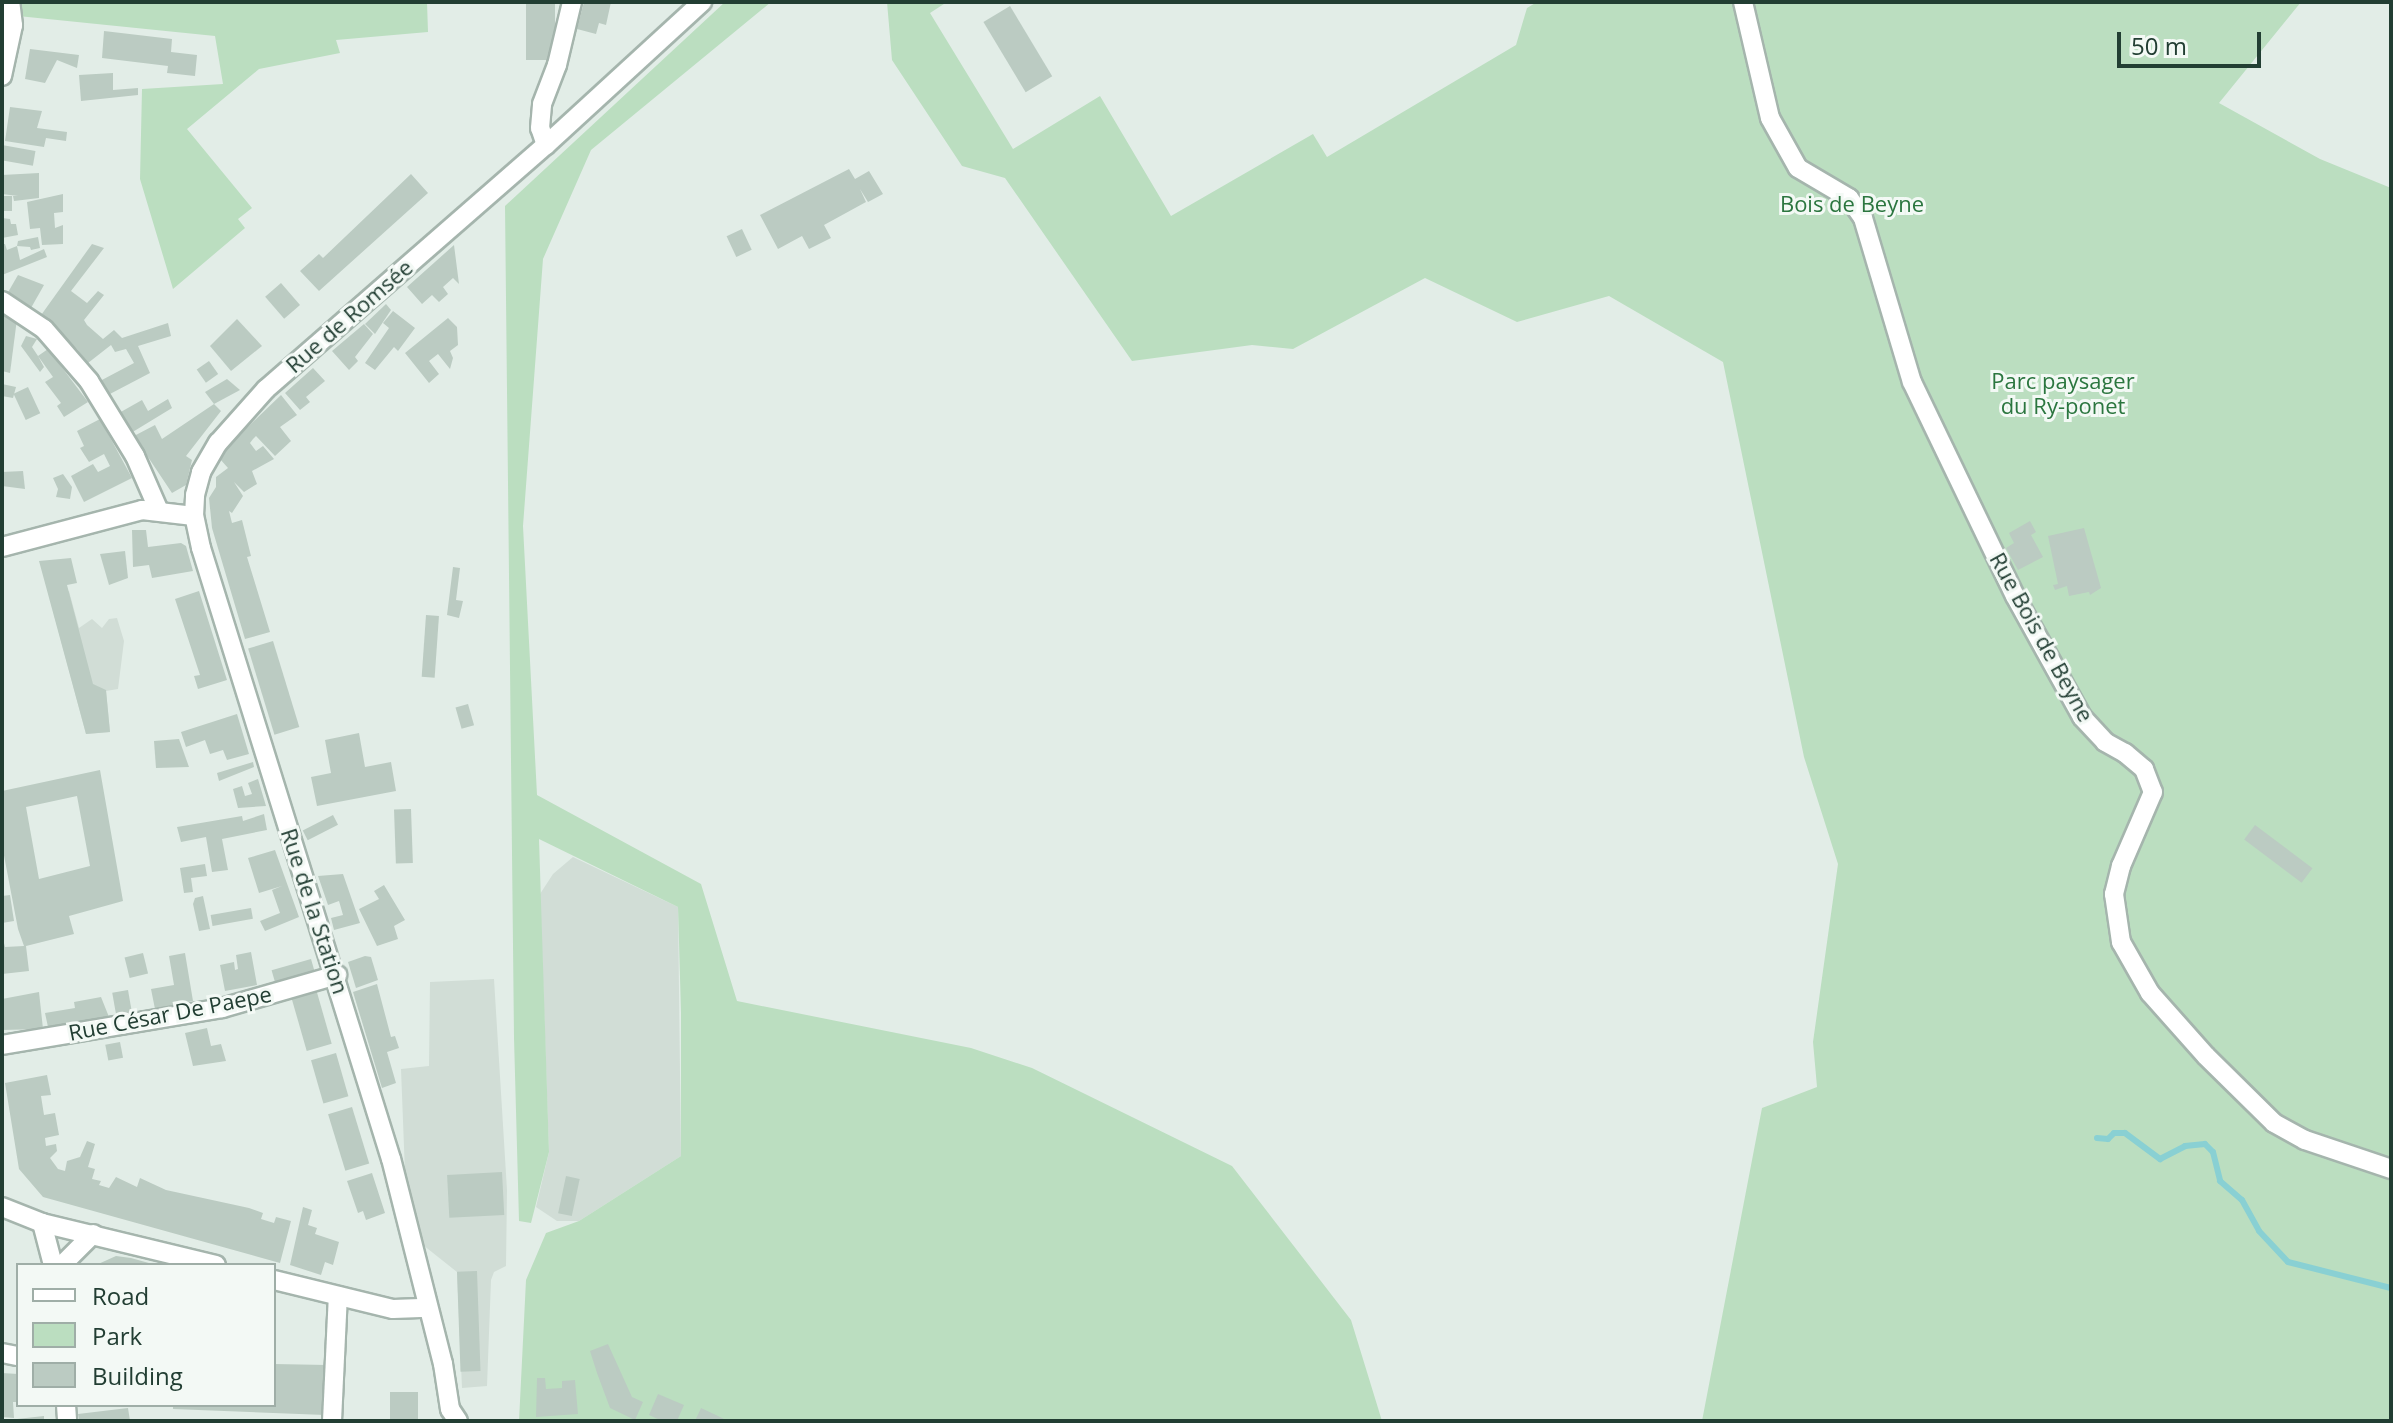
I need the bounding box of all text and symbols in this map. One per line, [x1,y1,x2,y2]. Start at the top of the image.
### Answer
scale bar [2121,16,2265,66]
text: 50 m [2131,29,2187,62]
park label: Bois de Beyne [1780,191,1924,217]
street label: Rue de Romsée [280,254,418,378]
park label: Parc paysager du Ry-ponet [1991,367,2135,418]
street label: Rue Bois de Beyne [1985,548,2099,726]
street label: Rue de la Station [276,825,354,997]
street label: Rue César De Paepe [66,980,274,1046]
legend [16,1263,276,1407]
text: Road [92,1279,149,1312]
text: Park [92,1319,142,1352]
text: Building [92,1359,183,1392]

